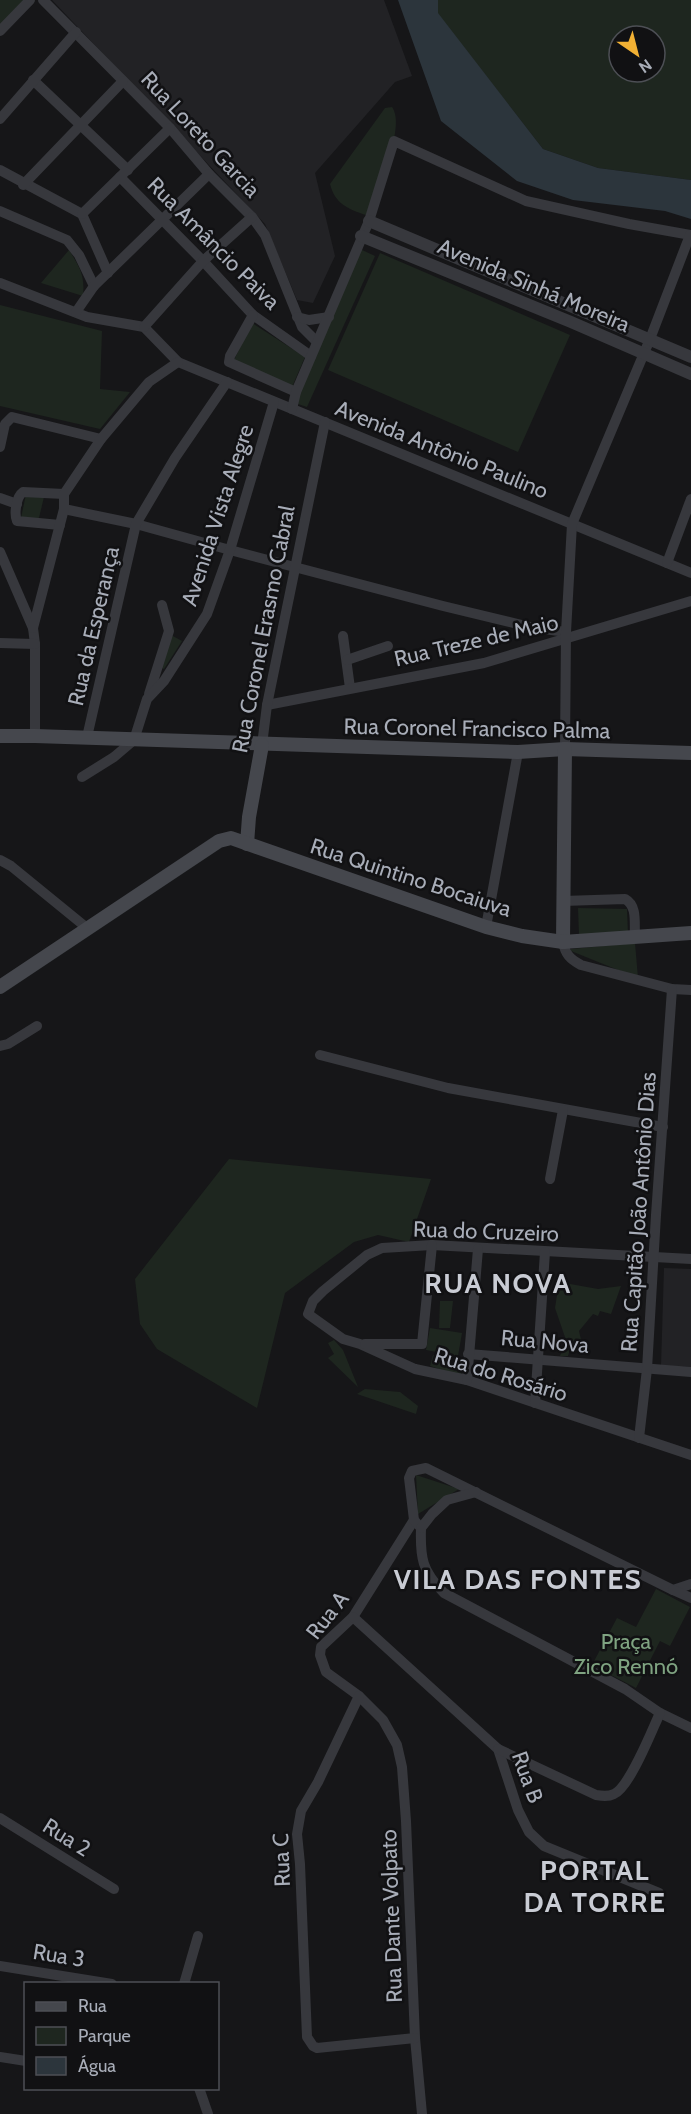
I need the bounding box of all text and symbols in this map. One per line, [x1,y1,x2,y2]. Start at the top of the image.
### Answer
north arrow [607,24,667,84]
text: N [635,55,655,77]
street label: Rua Loreto Garcia [135,66,266,203]
street label: Rua Amâncio Paiva [142,172,286,316]
street label: Avenida Sinhá Moreira [434,233,634,338]
street label: Avenida Antônio Paulino [331,394,552,505]
street label: Avenida Vista Alegre [175,421,260,609]
street label: Rua Coronel Erasmo Cabral [226,502,301,755]
street label: Rua da Esperança [62,543,125,708]
street label: Rua Treze de Maio [391,608,561,672]
street label: Rua Coronel Francisco Palma [343,713,611,744]
street label: Rua Quintino Bocaiuva [307,832,515,923]
street label: Rua Capitão João Antônio Dias [615,1071,662,1353]
street label: Rua do Cruzeiro [413,1215,559,1248]
district label: RUA NOVA [424,1266,572,1300]
street label: Rua Nova [500,1324,591,1359]
street label: Rua do Rosário [431,1341,571,1408]
district label: VILA DAS FONTES [394,1562,642,1596]
street label: Rua A [300,1586,355,1645]
park label: Praça Zico Rennó [574,1628,678,1680]
street label: Rua B [506,1748,549,1807]
street label: Rua 2 [38,1812,96,1863]
street label: Rua Dante Volpato [375,1829,408,2003]
street label: Rua C [267,1833,296,1887]
district label: PORTAL DA TORRE [523,1853,667,1919]
street label: Rua 3 [31,1938,87,1973]
legend [24,1982,219,2090]
text: Rua [78,1995,107,2017]
text: Parque [78,2025,131,2047]
text: Água [78,2055,116,2077]

